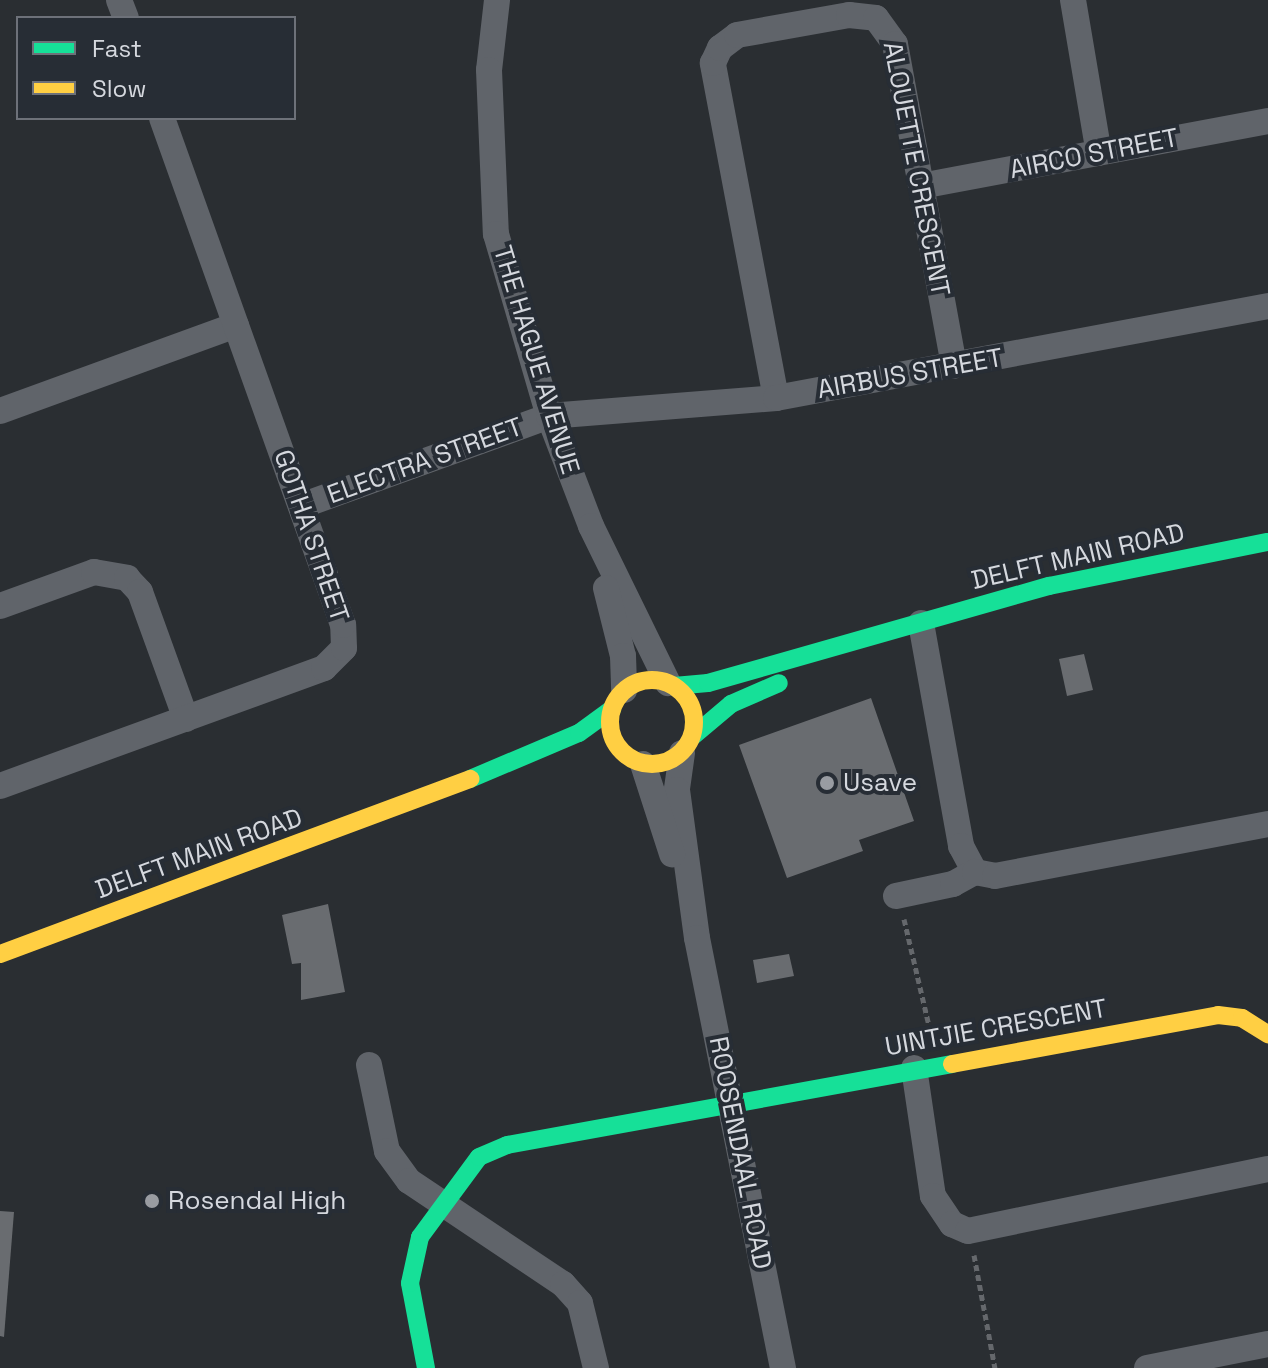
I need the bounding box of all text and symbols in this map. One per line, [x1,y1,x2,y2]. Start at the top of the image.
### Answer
legend [16,16,296,120]
text: Fast [92,33,142,64]
street label: ALOUETTE CRESCENT [876,39,956,299]
text: Slow [92,73,146,104]
street label: AIRCO STREET [1007,122,1181,186]
street label: THE HAGUE AVENUE [486,242,586,478]
street label: AIRBUS STREET [815,342,1005,406]
street label: ELECTRA STREET [323,411,527,511]
street label: GOTHA STREET [267,446,355,626]
street label: DELFT MAIN ROAD [968,517,1188,597]
place label: Usave [843,767,917,799]
marker: Usave [818,774,836,792]
street label: DELFT MAIN ROAD [91,802,307,906]
street label: UINTJIE CRESCENT [883,993,1109,1063]
street label: ROOSENDAAL ROAD [702,1034,778,1272]
place label: Rosendal High [168,1185,346,1217]
marker: Rosendal High [143,1192,161,1210]

